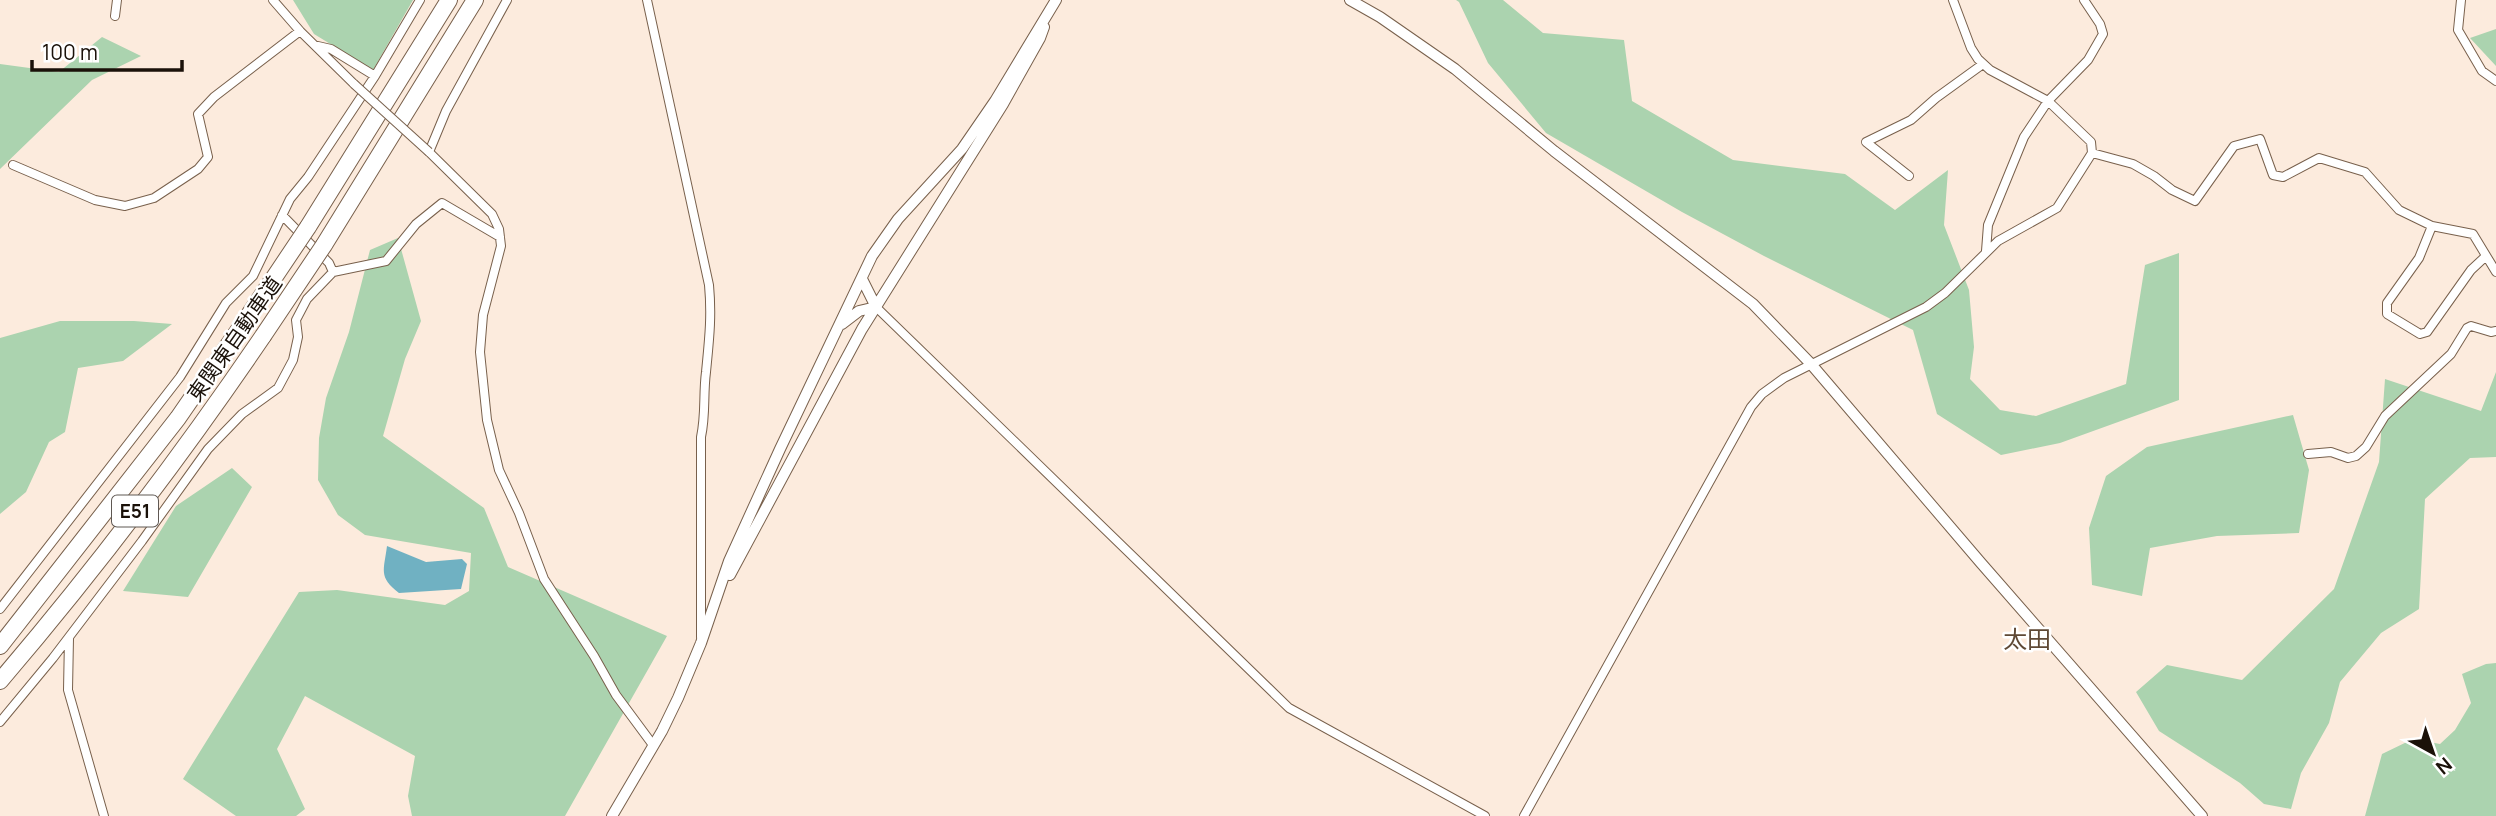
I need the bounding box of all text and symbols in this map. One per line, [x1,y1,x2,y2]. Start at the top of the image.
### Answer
scale bar [32,28,182,72]
text: 100 m [42,38,98,66]
street label: 東関東自動車道 [181,270,288,407]
road number: E51 [112,496,158,526]
district label: 太田 [2003,622,2051,655]
north arrow [2398,718,2468,788]
text: N [2430,752,2458,780]

